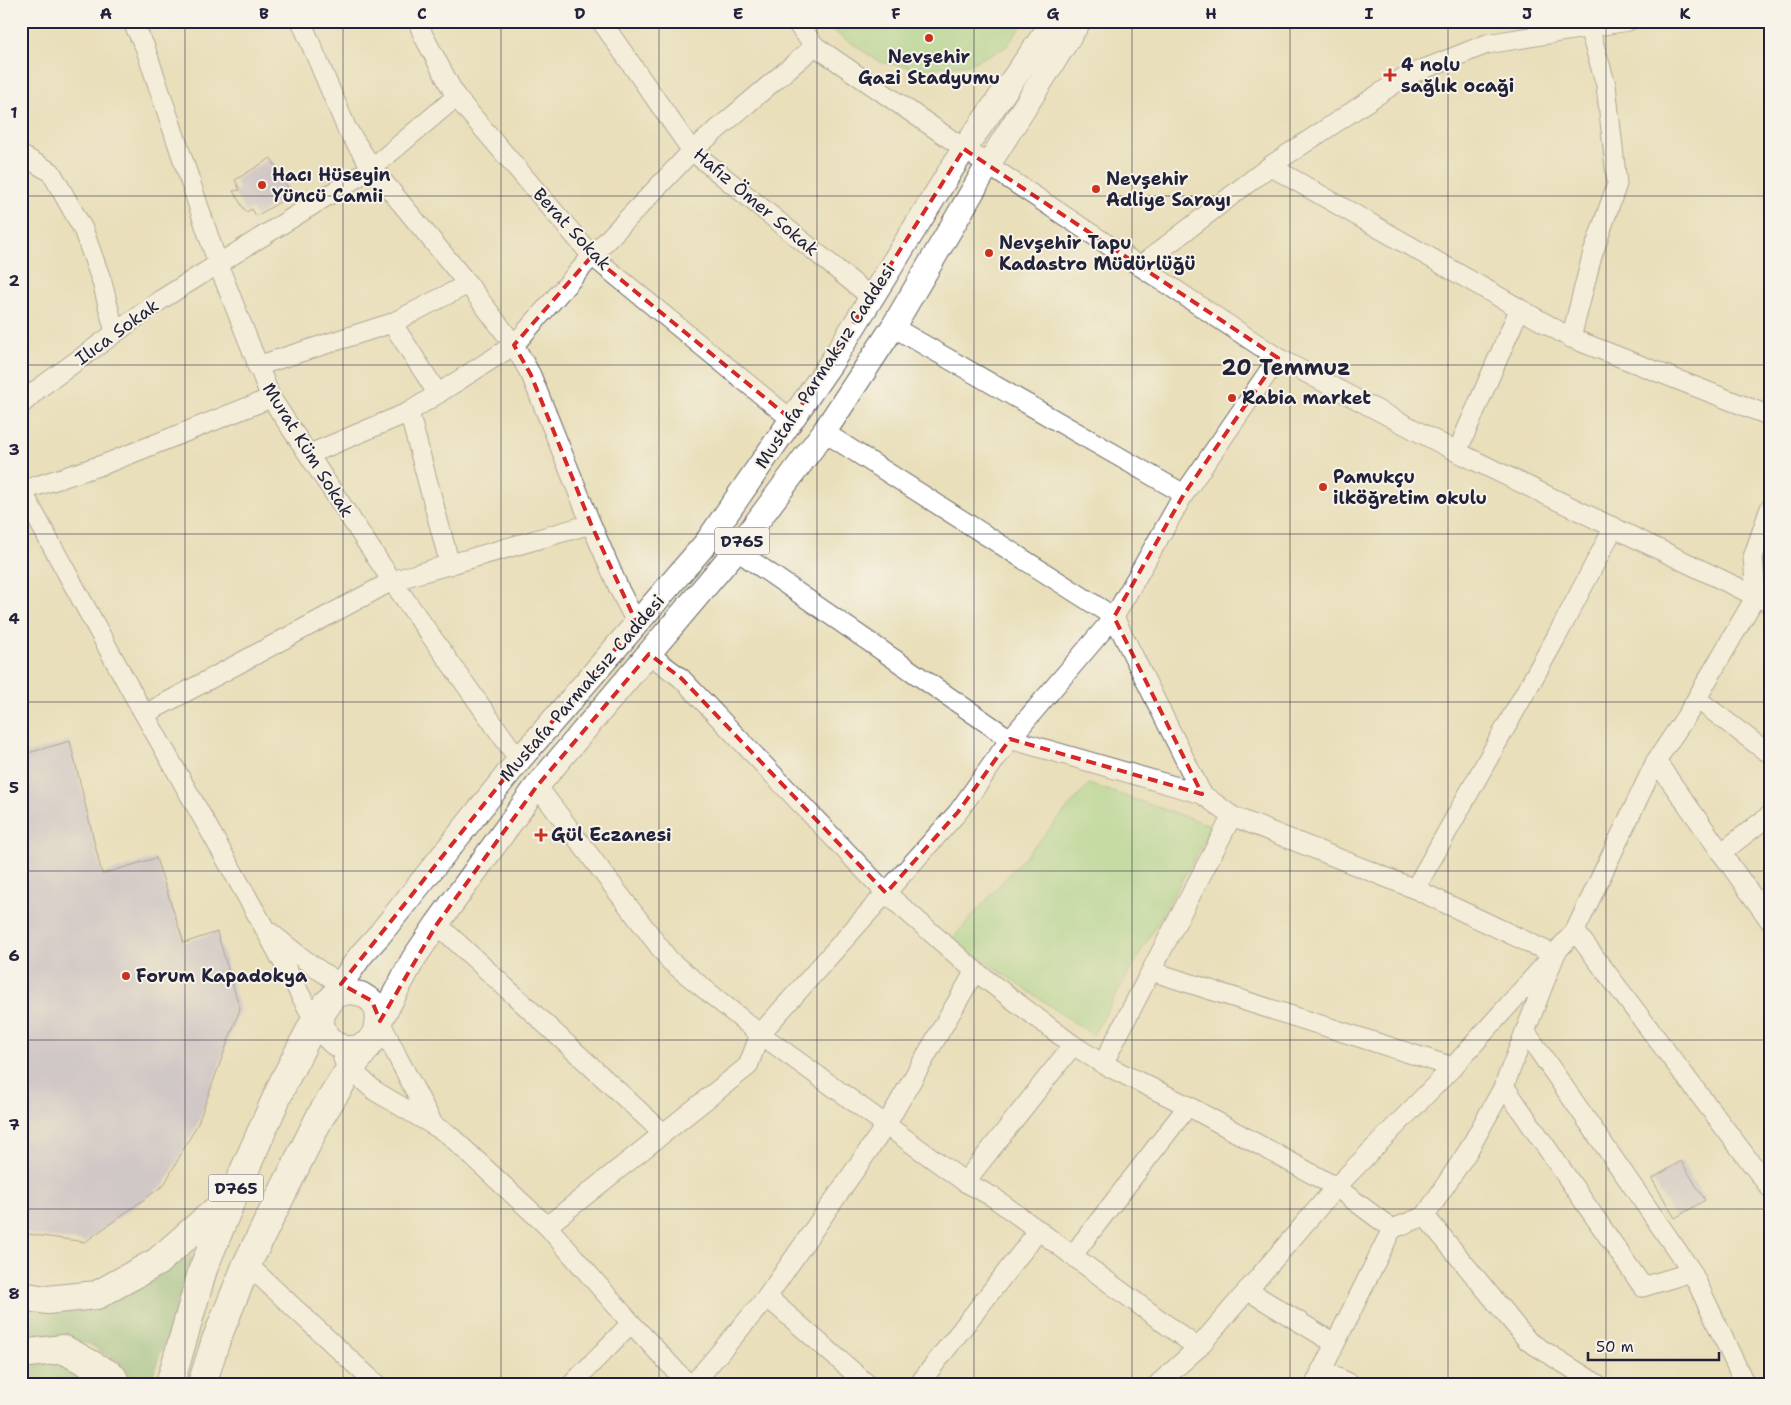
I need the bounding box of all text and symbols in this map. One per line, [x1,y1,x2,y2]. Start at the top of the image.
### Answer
text: A [100,3,112,24]
text: B [259,3,269,24]
text: C [417,3,427,24]
text: D [574,3,586,24]
text: E [733,3,743,24]
text: F [891,3,901,24]
text: G [1047,3,1060,24]
text: H [1205,3,1217,24]
text: I [1365,3,1374,24]
text: J [1522,3,1532,24]
text: K [1680,3,1691,24]
marker: Nevşehir Gazi Stadyumu [923,32,935,44]
place label: Nevşehir Gazi Stadyumu [858,45,1000,90]
place label: 4 nolu sağlık ocaği [1401,53,1514,98]
marker: 4 nolu sağlık ocaği [1383,68,1397,82]
text: 1 [10,102,18,123]
street label: Hafız Ömer Sokak [688,143,824,261]
place label: Hacı Hüseyin Yüncü Camii [272,163,391,208]
place label: Nevşehir Adliye Sarayı [1106,167,1231,212]
marker: Hacı Hüseyin Yüncü Camii [256,179,268,191]
street label: Berat Sokak [528,183,616,275]
marker: Nevşehir Adliye Sarayı [1090,183,1102,195]
place label: Nevşehir Tapu Kadastro Müdürlüğü [999,231,1196,276]
marker: Nevşehir Tapu Kadastro Müdürlüğü [983,247,995,259]
street label: Mustafa Parmaksız Caddesi [749,259,901,473]
text: 2 [8,270,20,291]
street label: Ilıca Sokak [70,294,164,370]
district label: 20 Temmuz [1221,353,1351,382]
street label: Murat Küm Sokak [257,378,359,522]
place label: Rabia market [1242,386,1371,410]
marker: Rabia market [1226,392,1238,404]
text: 3 [8,439,20,460]
place label: Pamukçu ilköğretim okulu [1333,465,1487,510]
marker: Pamukçu ilköğretim okulu [1317,481,1329,493]
road number: D765 [714,528,770,554]
street label: Mustafa Parmaksız Caddesi [494,589,670,787]
text: 4 [8,608,20,629]
text: 5 [9,777,19,798]
place label: Gül Eczanesi [551,823,672,847]
marker: Gül Eczanesi [535,829,547,841]
text: 6 [8,945,20,966]
place label: Forum Kapadokya [136,964,308,988]
marker: Forum Kapadokya [120,970,132,982]
text: 7 [8,1114,20,1135]
road number: D765 [208,1174,264,1202]
text: 8 [8,1283,20,1304]
scale bar [1588,1330,1720,1362]
text: 50 m [1596,1337,1634,1357]

